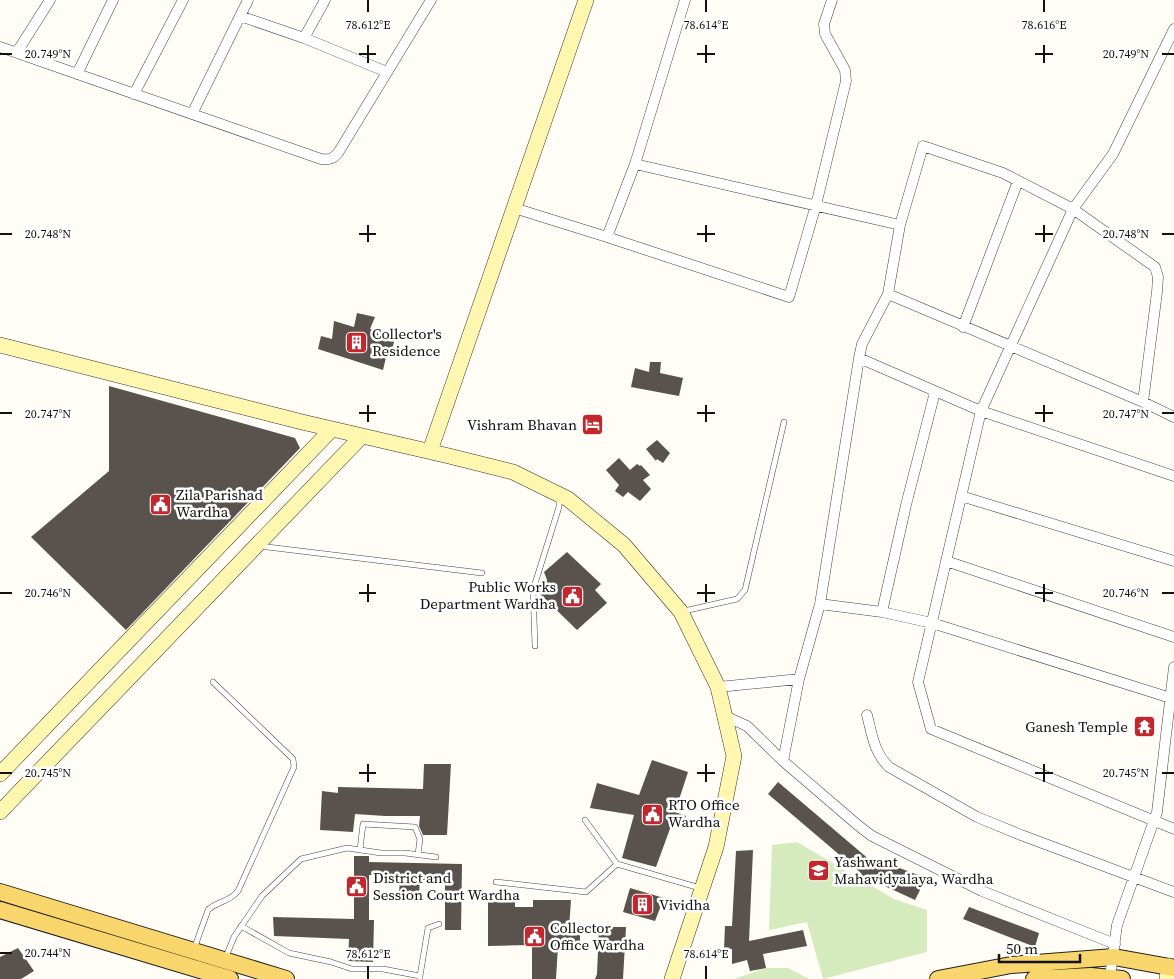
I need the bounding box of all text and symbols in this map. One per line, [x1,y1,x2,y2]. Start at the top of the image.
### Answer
text: 78.612°E [346,17,390,33]
text: 78.614°E [684,17,728,33]
text: 78.616°E [1022,17,1066,33]
text: 20.749°N [25,46,71,62]
text: 20.749°N [1103,46,1149,62]
text: 20.748°N [25,226,71,242]
text: 20.748°N [1103,226,1149,242]
place label: Collector's Residence [372,323,442,361]
building icon: Collector's Residence [344,331,368,355]
text: 20.747°N [25,406,71,422]
text: 20.747°N [1103,406,1149,422]
hotel icon: Vishram Bhavan [581,413,605,437]
place label: Vishram Bhavan [467,414,577,435]
place label: Zila Parishad Wardha [176,484,263,522]
public building icon: Zila Parishad Wardha [148,492,172,516]
place label: Public Works Department Wardha [420,576,556,614]
public building icon: Public Works Department Wardha [560,584,584,608]
text: 20.746°N [25,585,71,601]
text: 20.746°N [1103,585,1149,601]
temple icon: Ganesh Temple [1132,715,1156,739]
place label: Ganesh Temple [1025,716,1128,737]
text: 20.745°N [25,765,71,781]
text: 20.745°N [1103,765,1149,781]
place label: RTO Office Wardha [668,794,740,832]
public building icon: RTO Office Wardha [640,802,664,826]
place label: Yashwant Mahavidyalaya, Wardha [834,851,994,889]
school or university icon: Yashwant Mahavidyalaya, Wardha [806,859,830,883]
place label: District and Session Court Wardha [373,867,520,905]
public building icon: District and Session Court Wardha [345,875,369,899]
building icon: Vividha [631,893,655,917]
place label: Vividha [659,894,710,915]
place label: Collector Office Wardha [550,917,645,955]
public building icon: Collector Office Wardha [522,925,546,949]
scale bar [999,932,1080,964]
text: 50 m [1006,938,1038,959]
text: 20.744°N [25,945,71,961]
text: 78.612°E [346,946,390,962]
text: 78.614°E [684,946,728,962]

